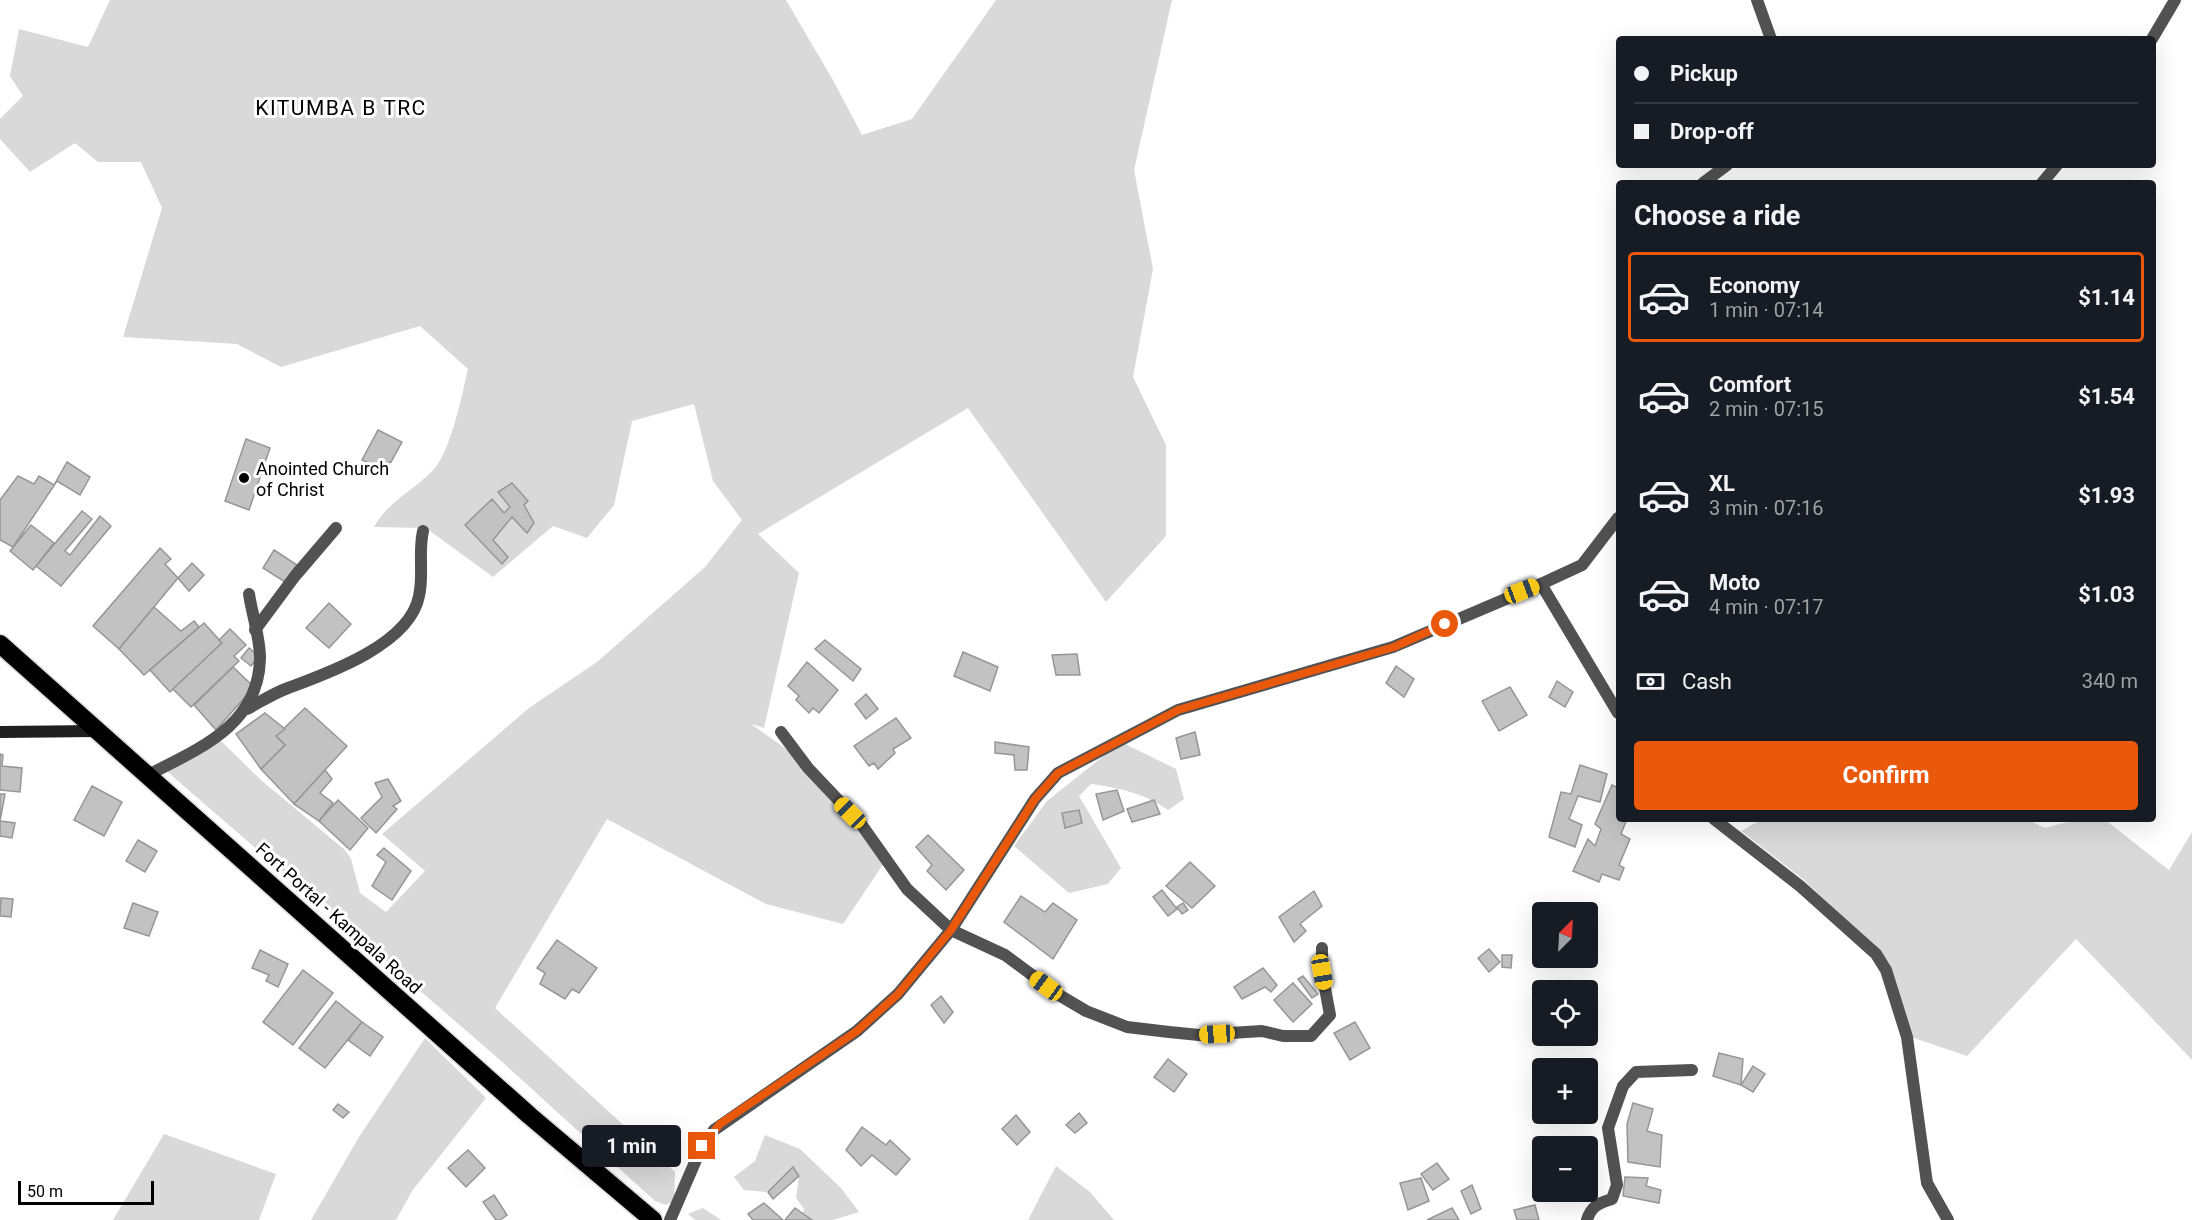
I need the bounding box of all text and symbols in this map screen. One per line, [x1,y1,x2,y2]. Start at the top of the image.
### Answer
text: Pickup [1670,61,1738,86]
district label: KITUMBA B TRC [255,96,427,120]
text: Drop-off [1670,119,1754,144]
text: Choose a ride [1634,200,1800,232]
icon: car [1637,270,1691,324]
text: Economy [1709,273,1800,298]
text: $1.14 [2078,285,2135,310]
text: 1 min · 07:14 [1709,298,1824,322]
icon: car [1637,369,1691,423]
text: Comfort [1709,372,1791,397]
text: $1.54 [2078,384,2135,409]
text: 2 min · 07:15 [1709,397,1824,421]
place label: Anointed Church of Christ [256,458,389,500]
icon: car [1637,468,1691,522]
marker: Anointed Church of Christ [237,471,251,485]
text: XL [1709,471,1735,496]
text: $1.93 [2078,483,2135,508]
text: 3 min · 07:16 [1709,496,1824,520]
icon: car [1637,567,1691,621]
text: Moto [1709,570,1760,595]
car [1502,576,1542,606]
text: $1.03 [2078,582,2135,607]
text: 4 min · 07:17 [1709,595,1824,619]
route start [1431,610,1458,637]
icon: cash [1634,665,1667,698]
text: Cash [1682,669,1732,694]
text: 340 m [2082,669,2138,693]
button: Confirm [1634,741,2138,810]
car [831,794,869,832]
street label: Fort Portal - Kampala Road [252,838,426,998]
north arrow [1532,902,1598,968]
map controls [1532,902,1598,1202]
car [1310,953,1334,991]
car [1026,968,1066,1004]
button: locate [1532,980,1598,1046]
car [1199,1024,1235,1044]
button: + [1532,1058,1598,1124]
callout: 1 min [582,1125,681,1167]
route end [688,1132,715,1159]
text: 1 min [606,1134,657,1158]
button: − [1532,1136,1598,1202]
scale bar [18,1178,154,1206]
text: 50 m [27,1182,63,1201]

